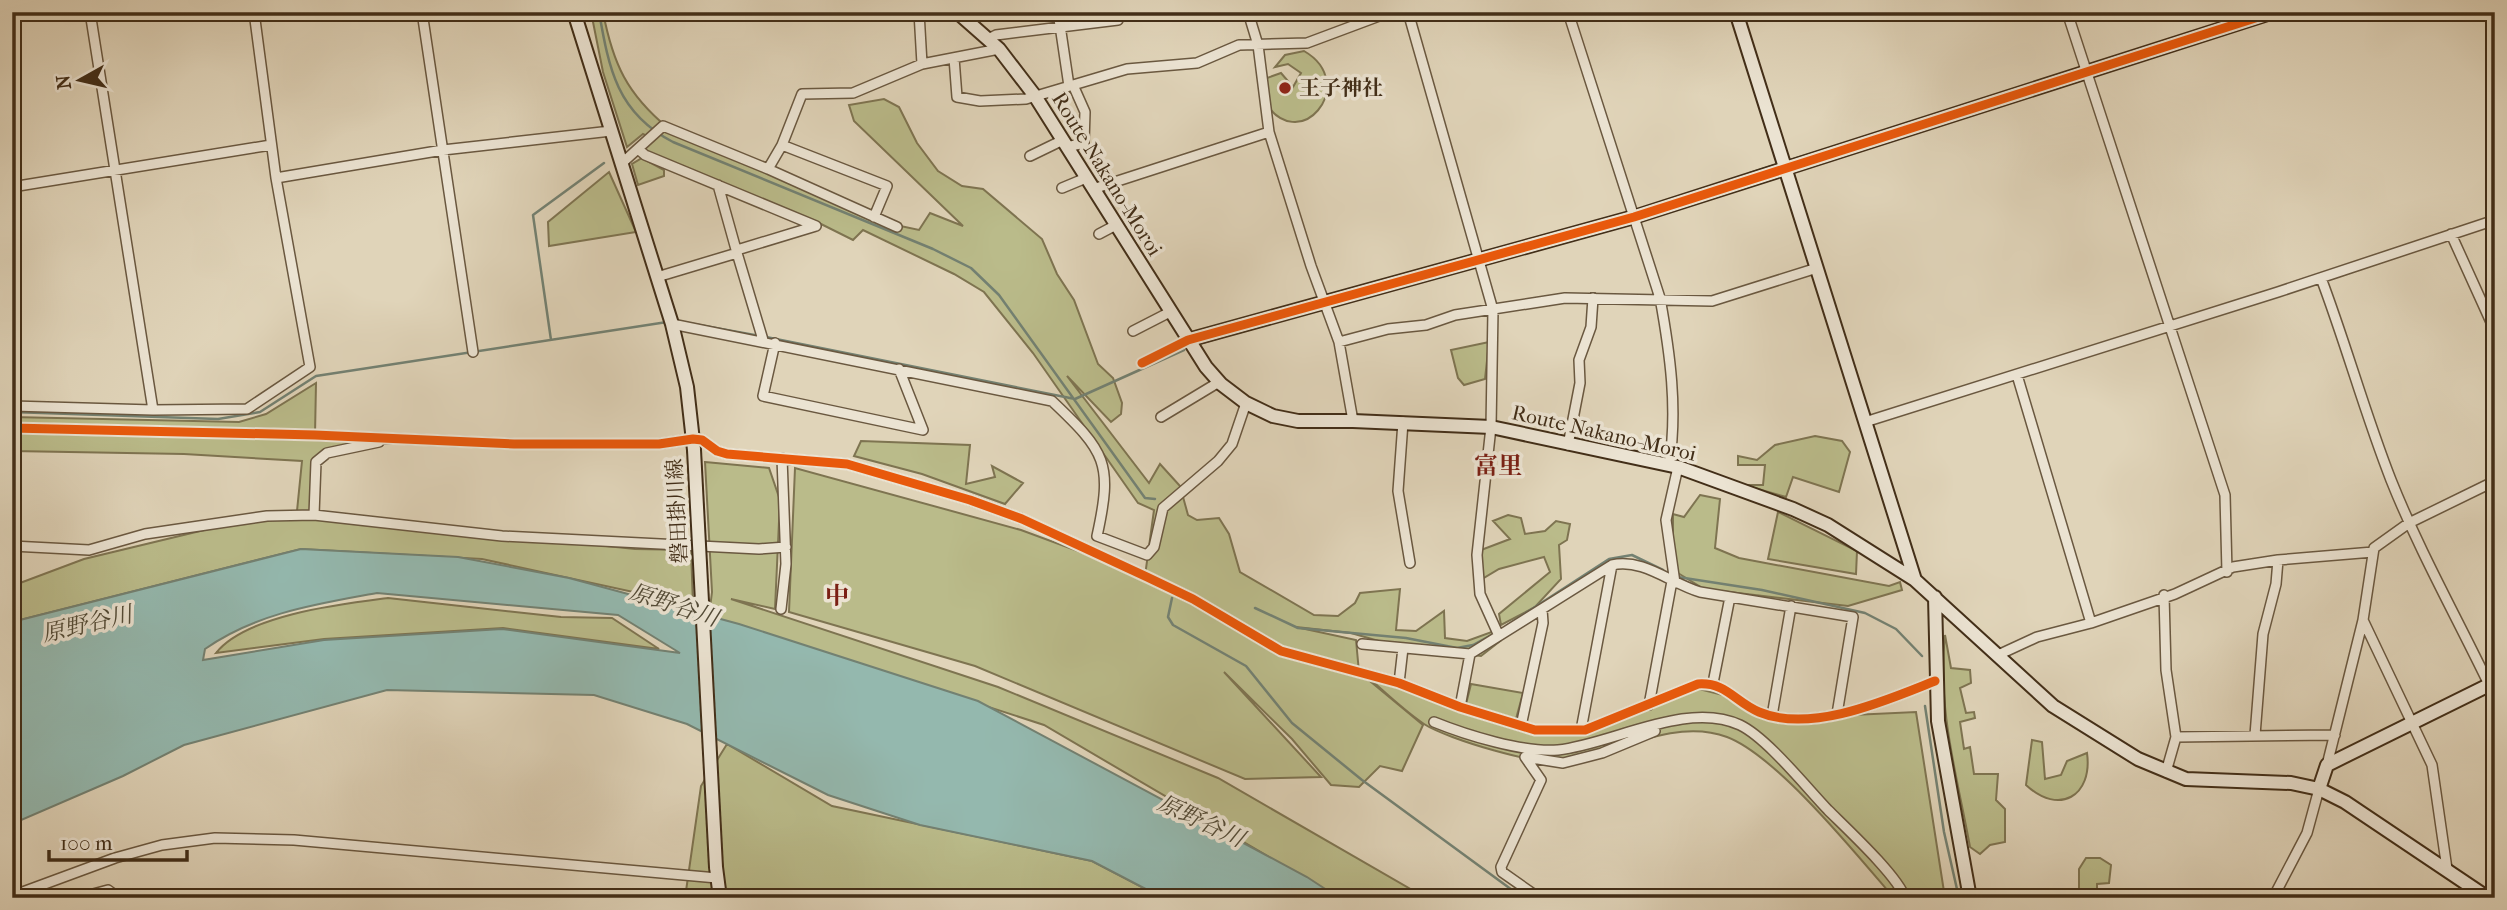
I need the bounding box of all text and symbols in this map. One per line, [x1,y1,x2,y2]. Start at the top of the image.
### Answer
north arrow [46,46,116,116]
text: N [52,73,76,91]
place label: 王子神社 [1299,76,1383,100]
marker: 王子神社 [1277,80,1293,96]
street label: Route Nakano-Moroi [1047,88,1167,260]
street label: Route Nakano-Moroi [1510,400,1698,466]
district label: 富里 [1474,452,1522,480]
street label: 磐田掛川線 [662,458,692,564]
water label: 原野谷川 [626,578,725,633]
district label: 中 [825,582,849,610]
water label: 原野谷川 [39,600,138,648]
water label: 原野谷川 [1154,789,1251,854]
scale bar [49,819,187,863]
text: 100 m [60,831,113,855]

